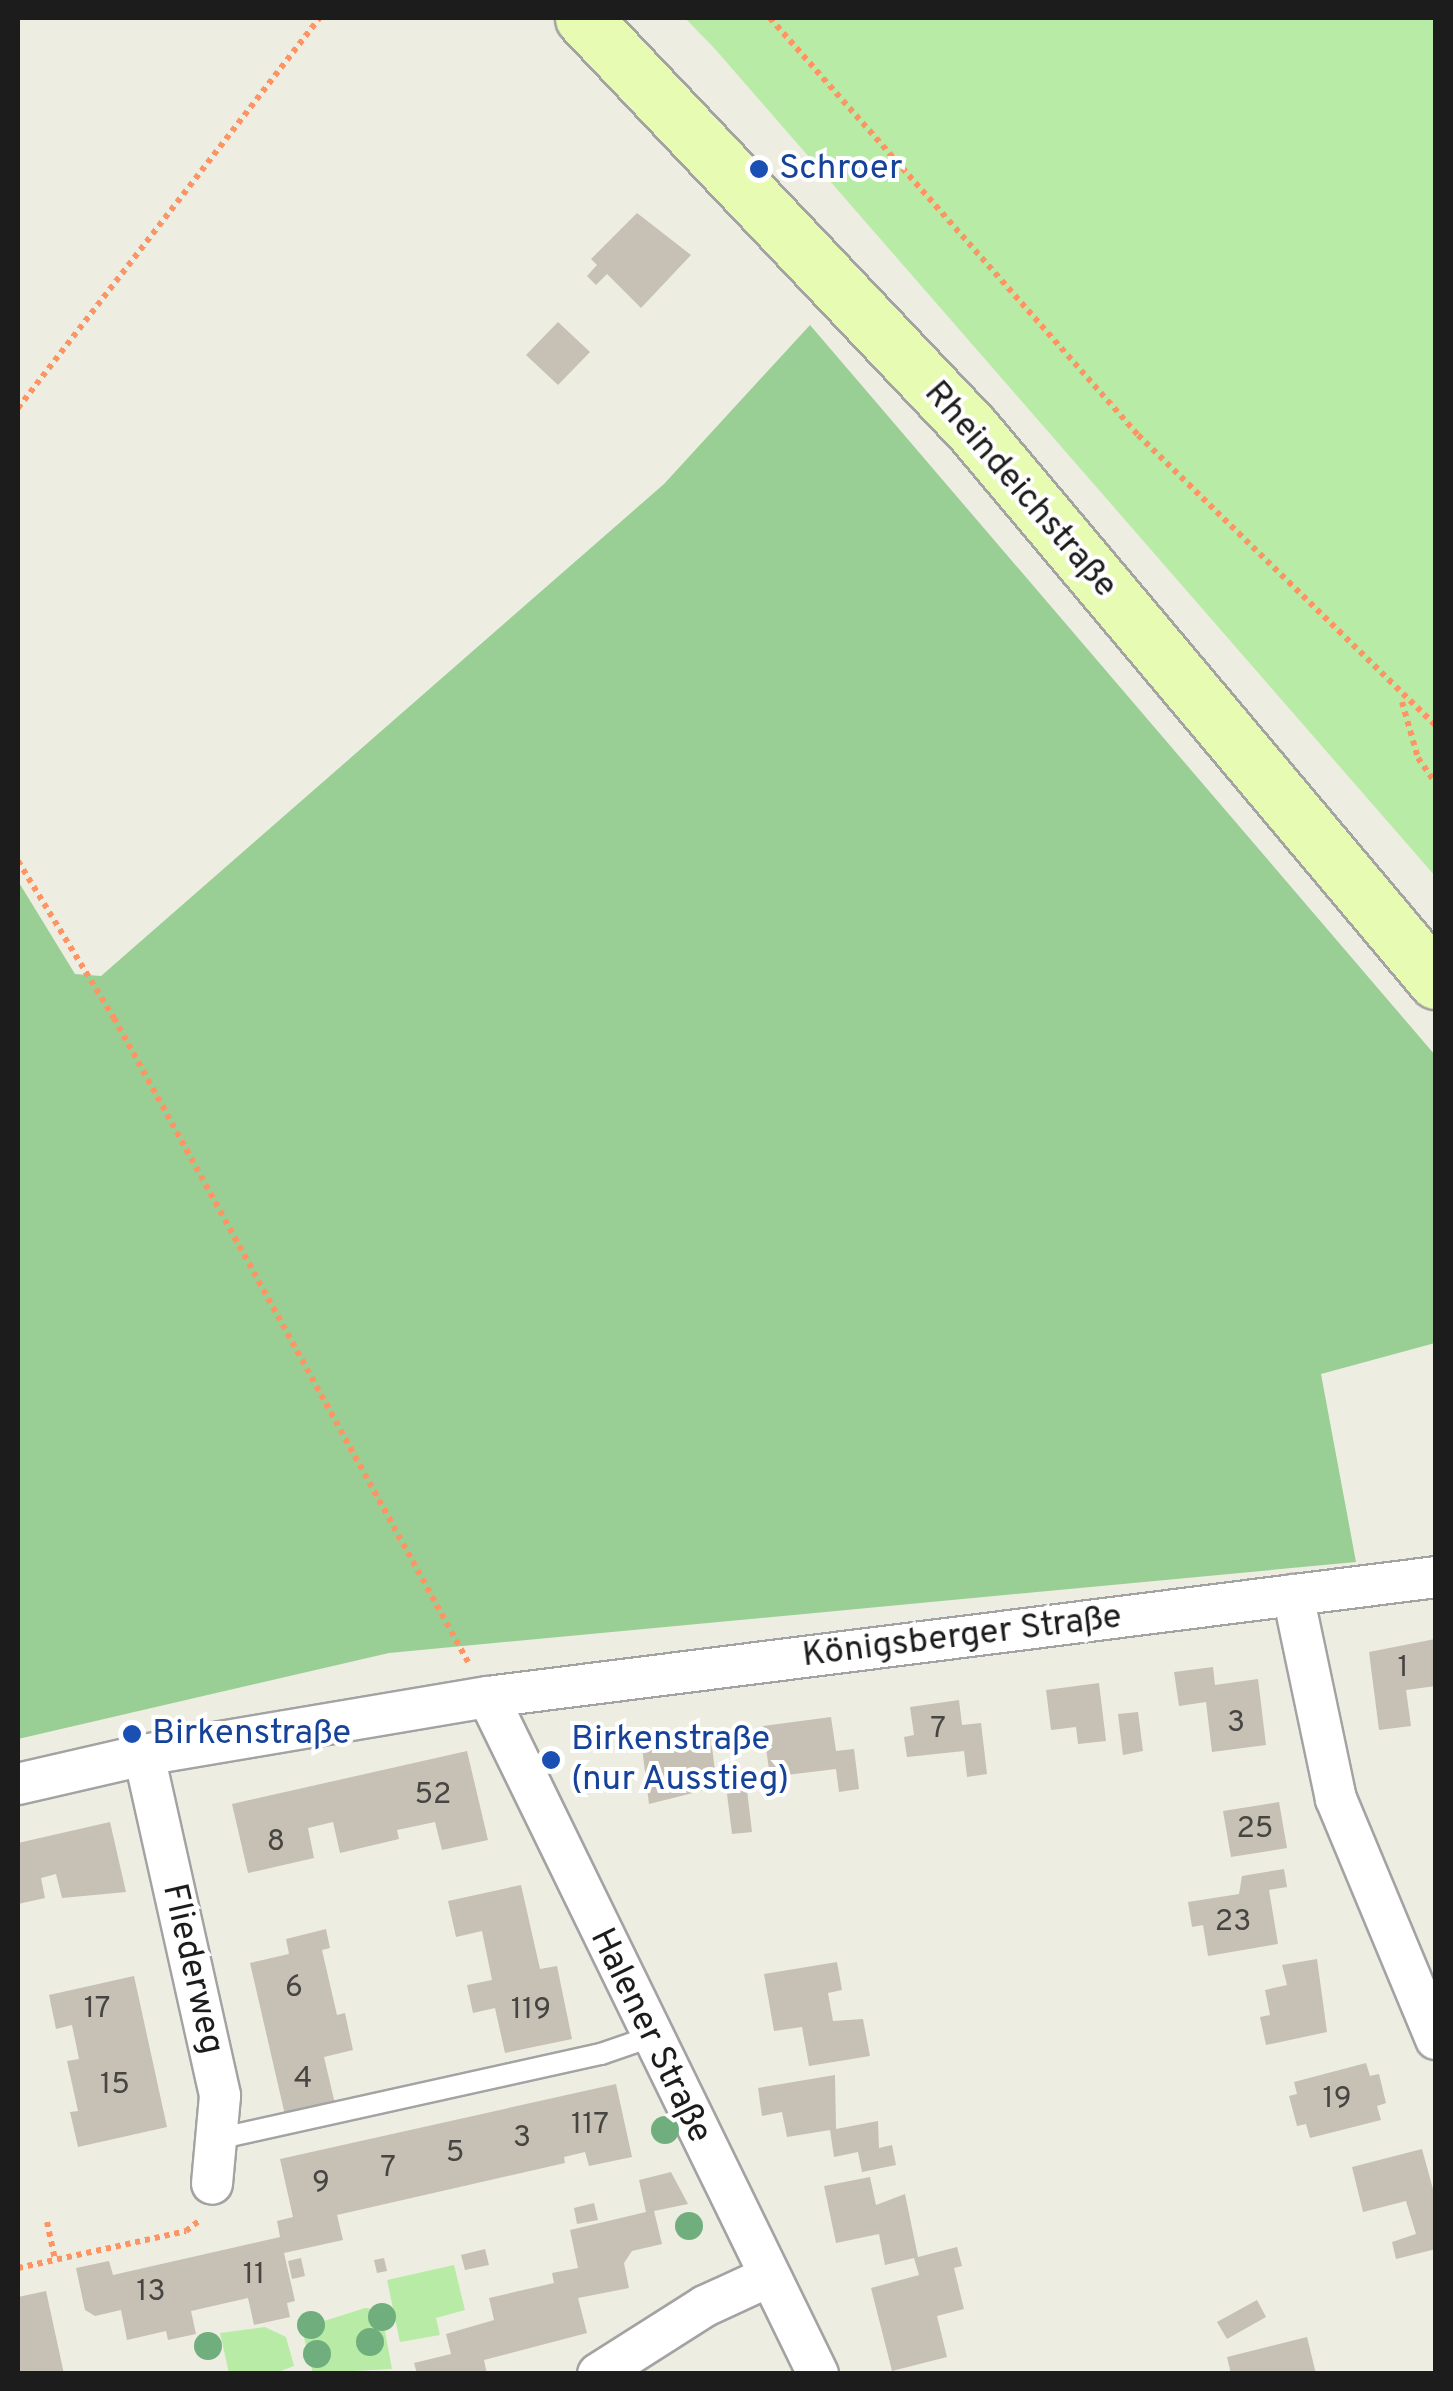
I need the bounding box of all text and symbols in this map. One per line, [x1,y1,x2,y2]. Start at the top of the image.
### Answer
place label: Schroer [779,148,903,190]
marker: Schroer [748,158,770,180]
street label: Rheindeichstraße [914,373,1126,607]
street label: Königsberger Straße [800,1597,1124,1677]
house number: 1 [1397,1651,1409,1687]
house number: 3 [1227,1706,1245,1742]
house number: 7 [930,1712,946,1748]
place label: Birkenstraße [152,1713,351,1755]
place label: Birkenstraße (nur Ausstieg) [571,1719,791,1801]
marker: Birkenstraße [121,1723,143,1745]
marker: Birkenstraße (nur Ausstieg) [540,1749,562,1771]
house number: 52 [415,1778,451,1814]
house number: 25 [1237,1812,1273,1848]
house number: 8 [267,1825,285,1861]
street label: Fliederweg [152,1880,232,2058]
house number: 23 [1215,1905,1251,1941]
street label: Halener Straße [580,1922,720,2150]
house number: 6 [285,1971,303,2007]
house number: 17 [84,1992,110,2028]
house number: 119 [511,1993,551,2029]
house number: 4 [294,2062,312,2098]
house number: 15 [100,2068,130,2104]
house number: 19 [1322,2082,1352,2118]
house number: 117 [571,2108,609,2144]
house number: 3 [513,2121,531,2157]
house number: 5 [446,2136,464,2172]
house number: 7 [380,2151,396,2187]
house number: 9 [312,2166,330,2202]
house number: 11 [243,2258,265,2294]
house number: 13 [136,2275,166,2311]

